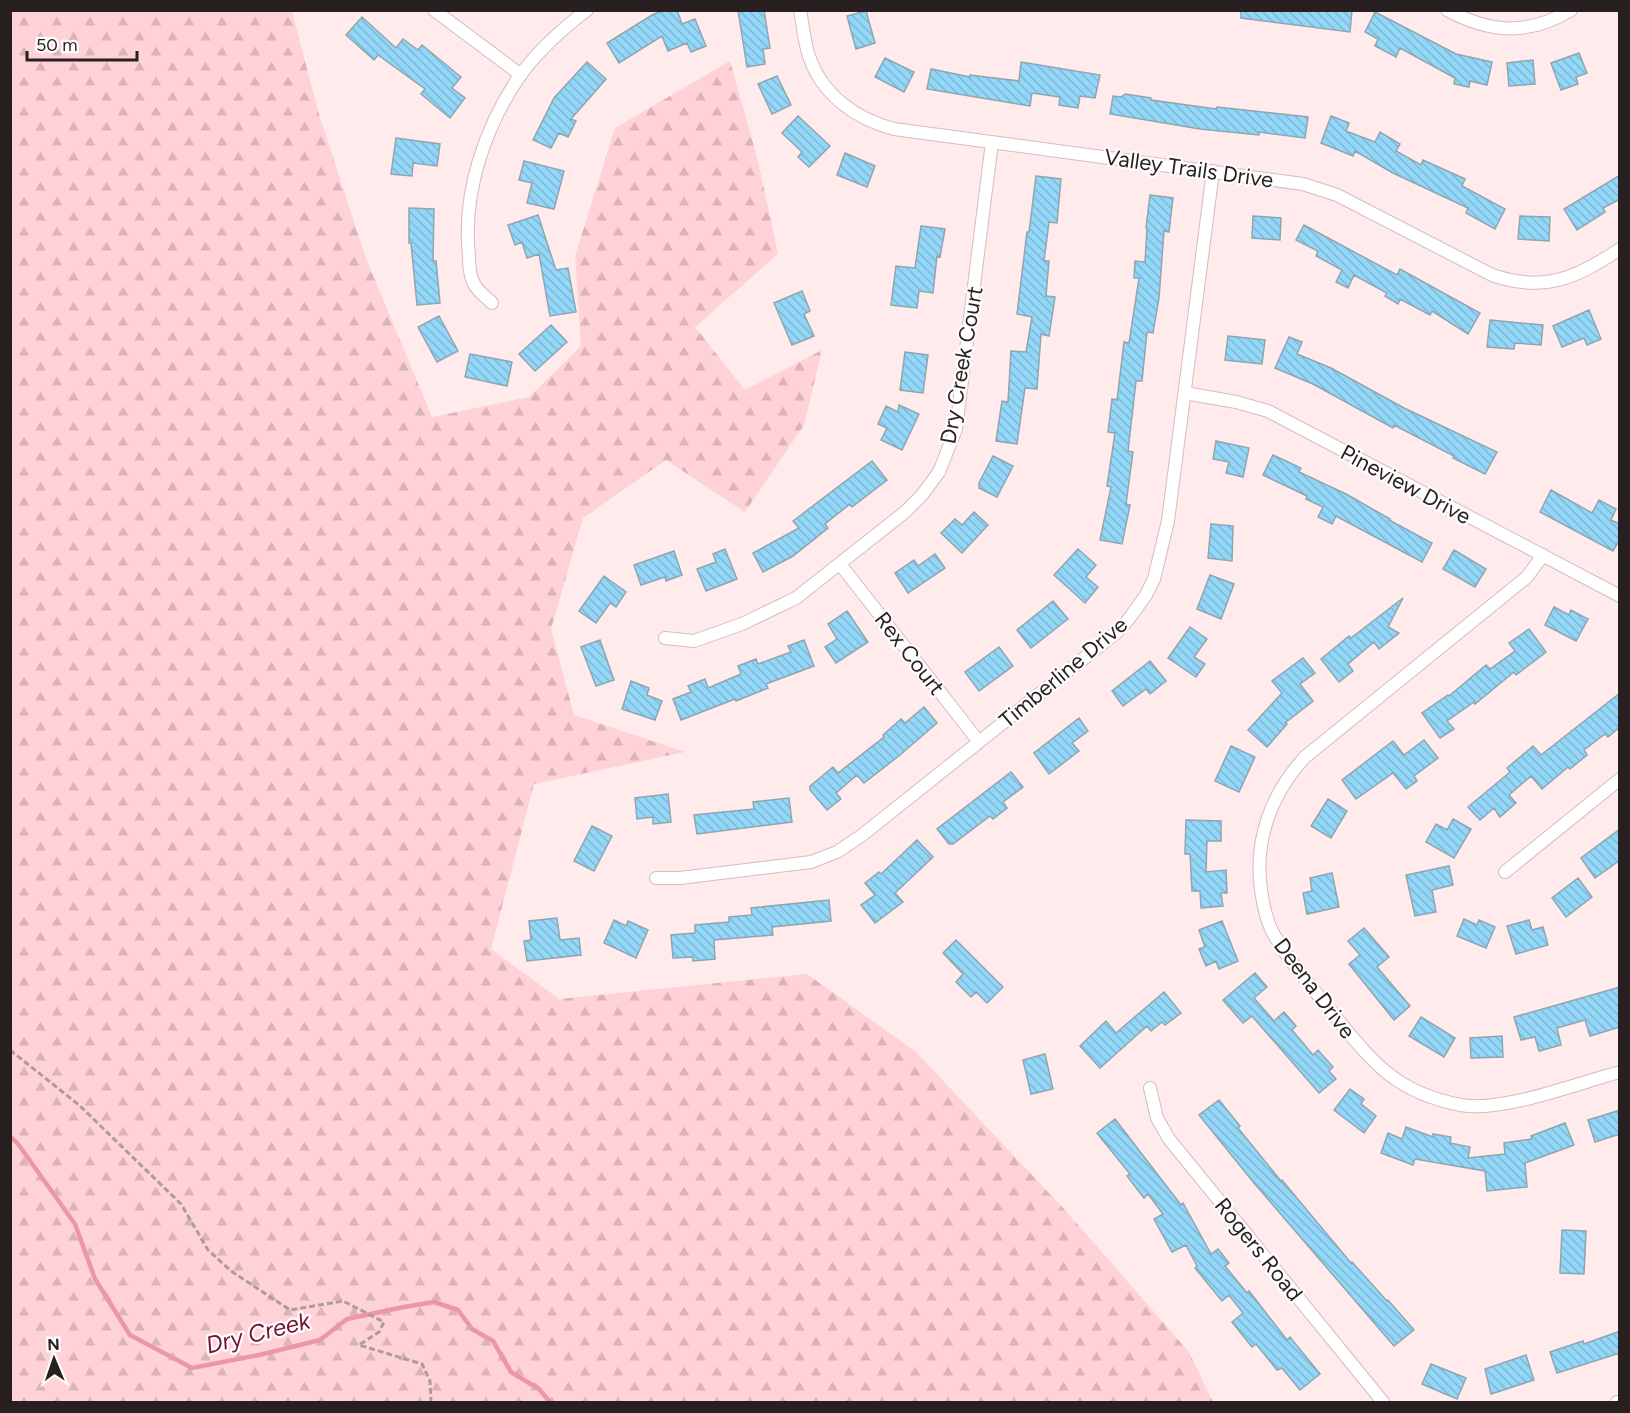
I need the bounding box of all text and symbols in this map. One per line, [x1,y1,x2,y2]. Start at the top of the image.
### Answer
scale bar [27,24,136,62]
text: 50 m [36,34,78,56]
street label: Valley Trails Drive [1103,143,1275,194]
street label: Dry Creek Court [934,284,989,446]
street label: Pineview Drive [1336,439,1476,530]
street label: Rex Court [869,606,950,700]
street label: Timberline Drive [994,611,1133,734]
street label: Deena Drive [1268,933,1361,1044]
street label: Rogers Road [1209,1192,1309,1306]
water label: Dry Creek [203,1305,314,1359]
north arrow [24,1329,84,1389]
text: N [47,1335,60,1354]

